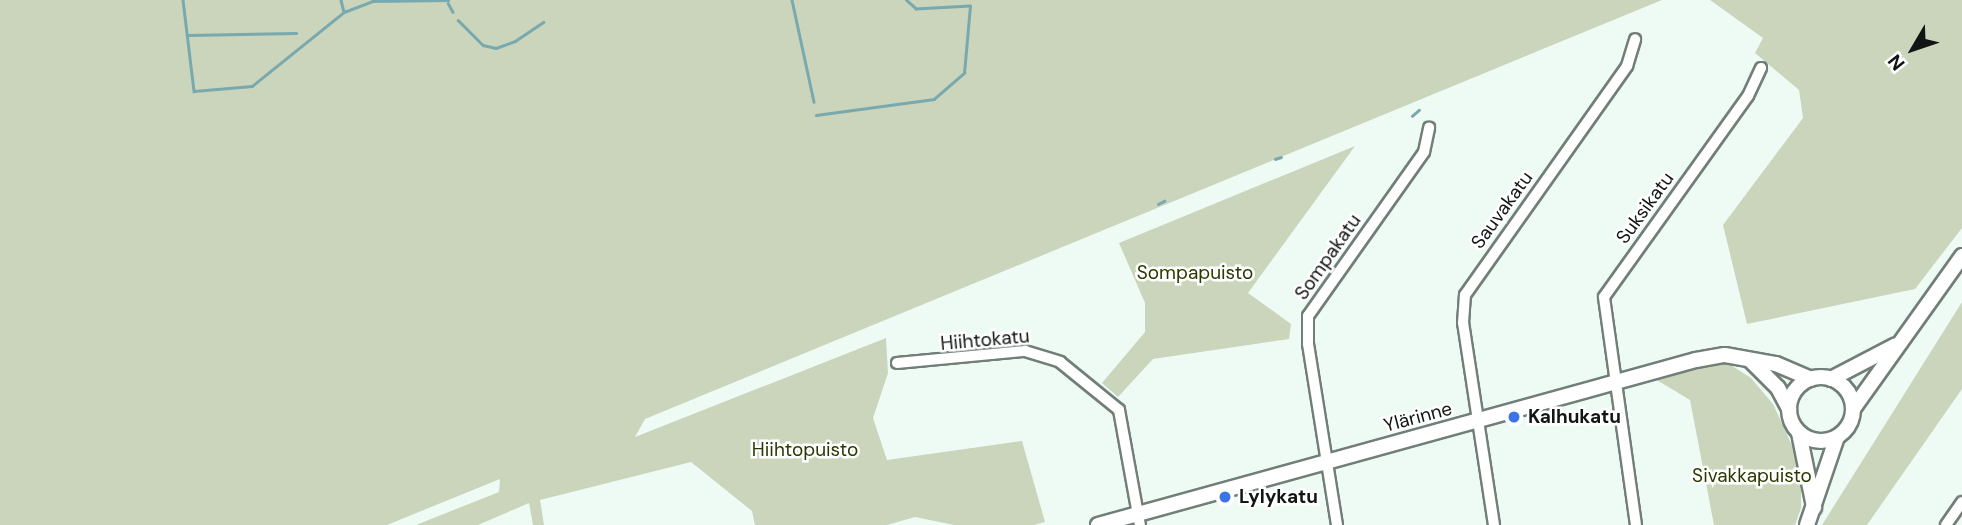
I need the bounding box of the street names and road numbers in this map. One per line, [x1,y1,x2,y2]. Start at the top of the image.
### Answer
street label: Sauvakatu [1466,167,1538,253]
street label: Suksikatu [1611,168,1679,248]
street label: Sompakatu [1290,210,1366,304]
street label: Hiihtokatu [940,325,1030,355]
street label: Ylärinne [1381,397,1455,437]

